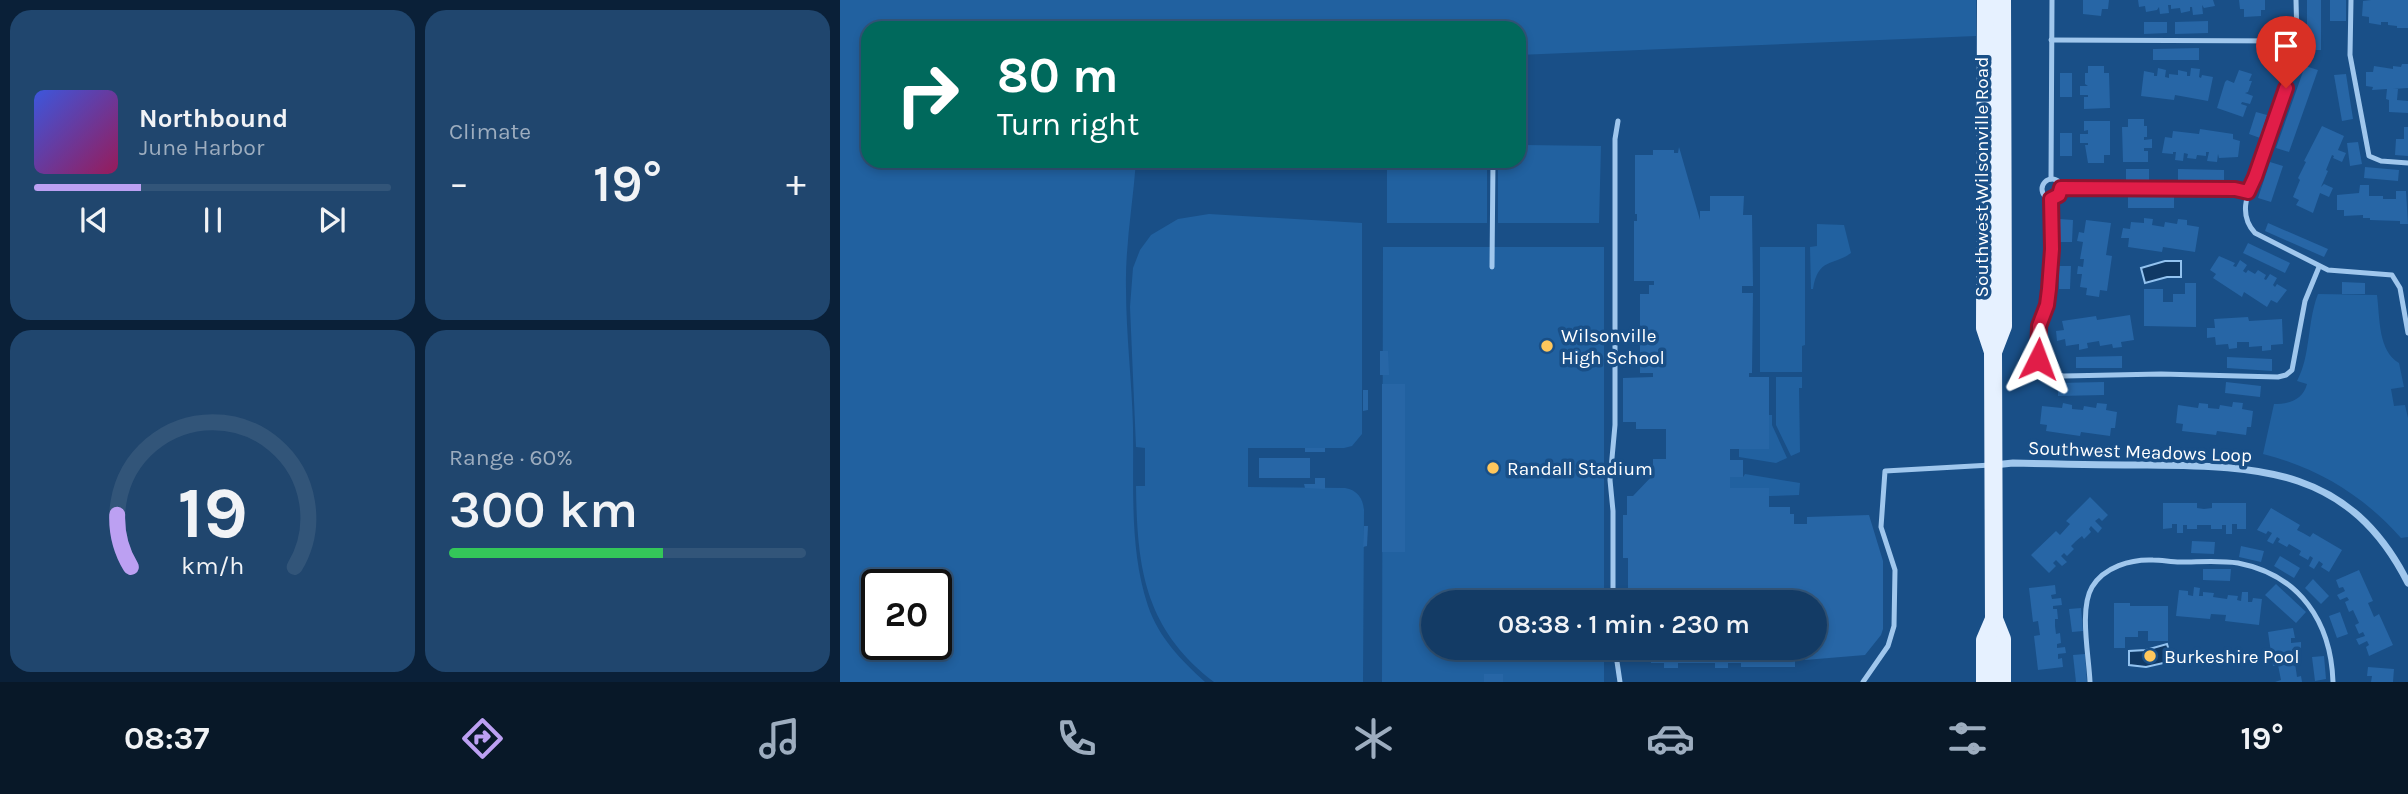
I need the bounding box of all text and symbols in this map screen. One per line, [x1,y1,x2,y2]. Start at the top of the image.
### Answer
pin [2256,16,2316,88]
icon: arrive [2267,27,2305,65]
text: 80 m [997,47,1119,104]
icon: right [882,49,973,140]
street label: Southwest Wilsonville Road [1971,57,1993,297]
text: Northbound [139,103,288,134]
text: Turn right [997,106,1139,143]
text: Climate [449,118,531,145]
text: June Harbor [139,134,264,161]
text: 19° [593,153,662,214]
text: − [449,161,469,206]
text: + [786,161,806,206]
icon: previous [75,201,113,239]
icon: pause [194,201,232,239]
icon: next [313,201,351,239]
position arrow [2001,322,2075,396]
place label: Wilsonville High School [1561,325,1665,369]
marker: Wilsonville High School [1539,338,1555,354]
street label: Southwest Meadows Loop [2028,437,2252,467]
text: Range · 60% [449,444,573,471]
place label: Randall Stadium [1507,458,1653,480]
marker: Randall Stadium [1485,460,1501,476]
text: 19 [177,470,248,555]
text: 300 km [449,479,638,540]
text: km/h [181,551,244,580]
speed limit sign: 20 [861,569,952,660]
text: 08:38 · 1 min · 230 m [1498,609,1750,640]
place label: Burkeshire Pool [2164,646,2300,668]
marker: Burkeshire Pool [2142,648,2158,664]
icon: directions [458,714,507,763]
icon: music [755,714,804,763]
icon: phone [1052,714,1101,763]
icon: climate [1349,714,1398,763]
icon: car [1646,714,1695,763]
icon: filters [1943,714,1992,763]
text: 08:37 [124,720,209,757]
text: 19° [2240,720,2284,757]

